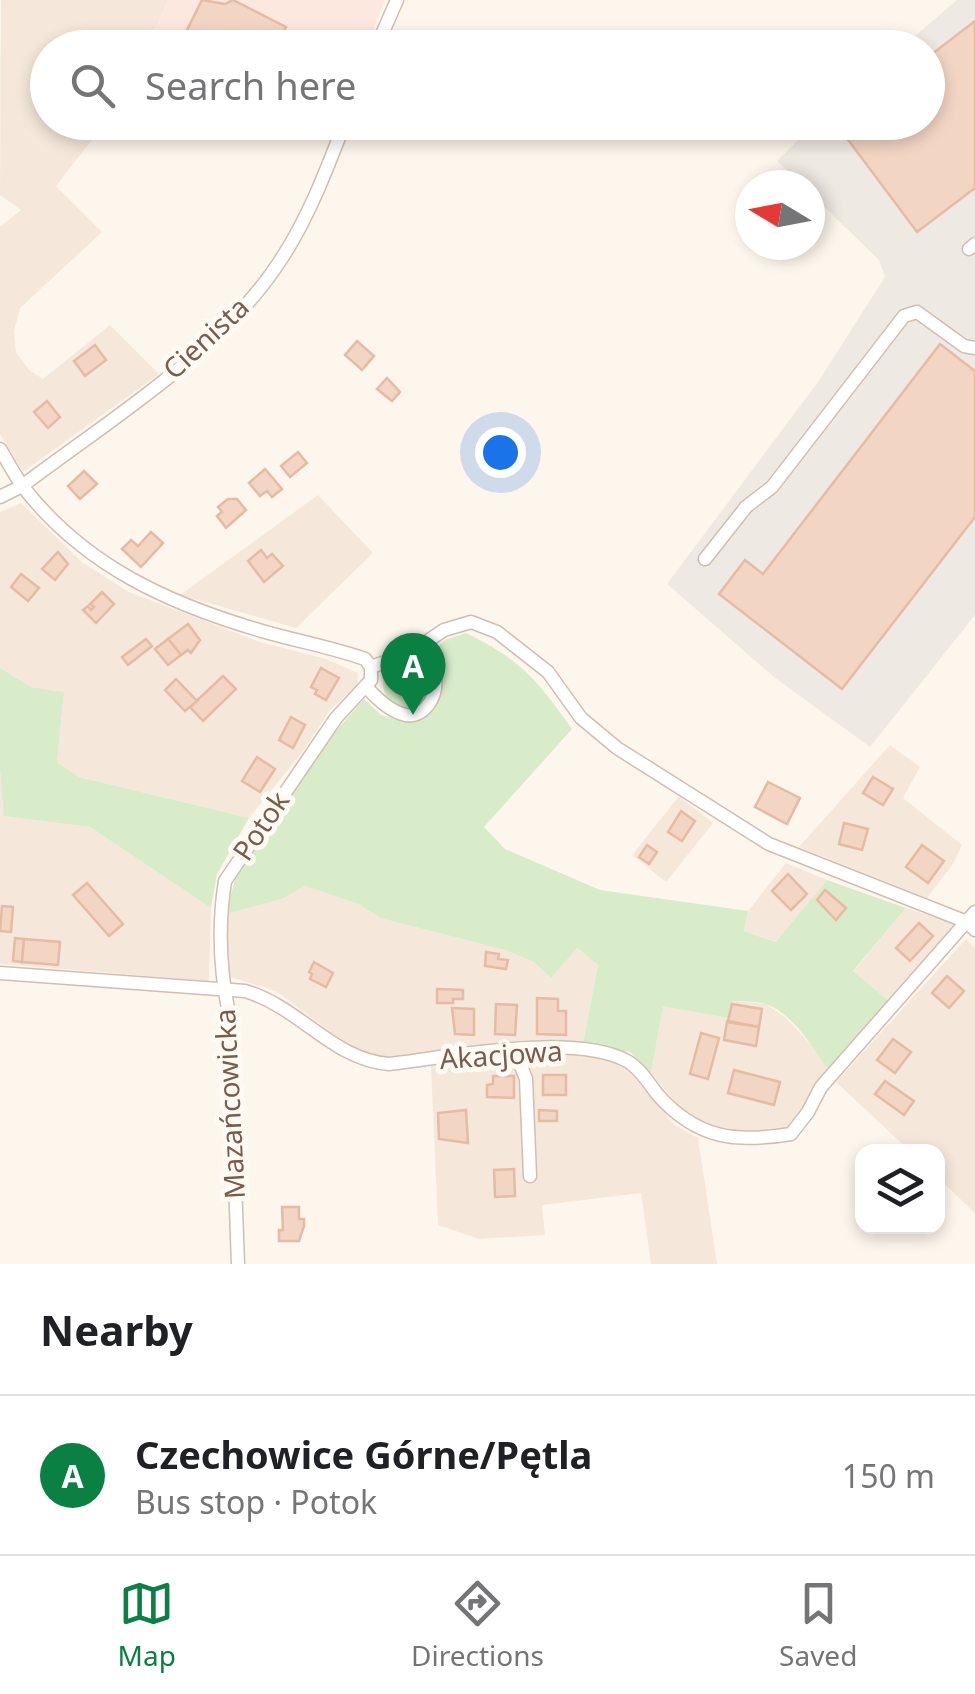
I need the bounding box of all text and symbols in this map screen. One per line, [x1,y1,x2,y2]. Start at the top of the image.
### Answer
search box [30,30,945,140]
icon: search [65,58,120,113]
text: Search here [145,59,356,111]
north arrow [735,170,825,260]
street label: Cienista [154,288,256,387]
your location [475,427,526,478]
pin: A [380,632,446,715]
street label: Potok [223,783,297,868]
street label: Mazańcowicka [205,1008,253,1200]
street label: Akacjowa [438,1031,564,1077]
map controls [855,1144,945,1234]
button: layers [855,1144,945,1234]
text: Nearby [40,1301,193,1358]
text: Czechowice Górne/Pętla [135,1428,592,1480]
text: A [61,1454,84,1497]
text: 150 m [842,1454,935,1497]
text: Bus stop · Potok [135,1480,377,1523]
tab: Map [118,1576,176,1674]
tab: Directions [411,1576,544,1674]
tab: Saved [779,1576,857,1674]

